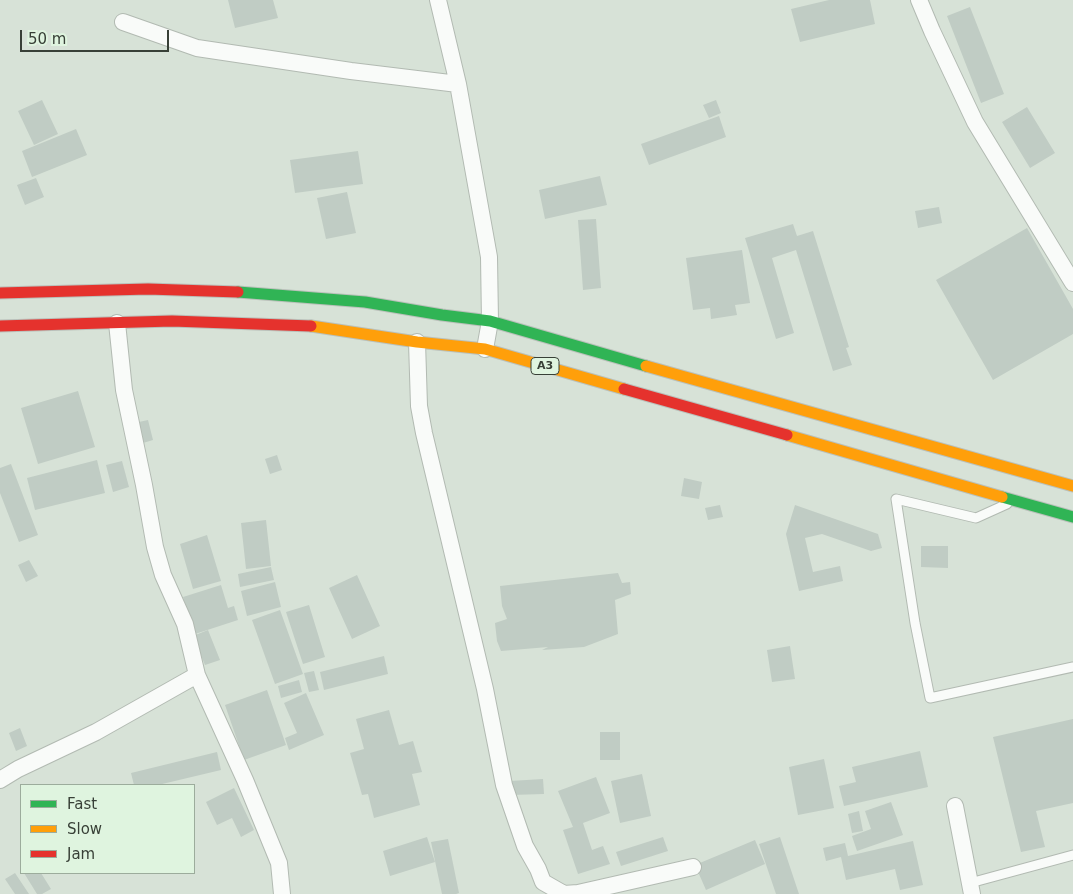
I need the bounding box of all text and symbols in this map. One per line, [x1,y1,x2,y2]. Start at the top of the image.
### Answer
scale bar [22,20,171,52]
text: 50 m [28,30,66,48]
road number: A3 [531,358,559,374]
legend [20,784,195,874]
text: Fast [67,795,97,813]
text: Slow [67,820,102,838]
text: Jam [67,845,95,863]

